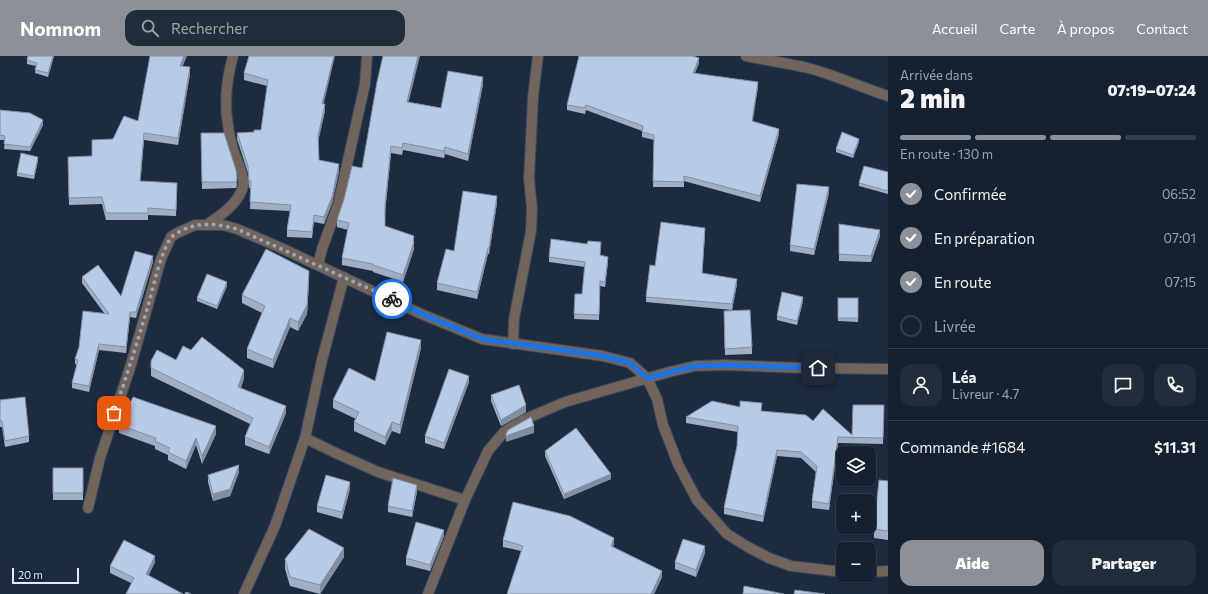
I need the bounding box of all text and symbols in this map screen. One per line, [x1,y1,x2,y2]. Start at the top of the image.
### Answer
search box [125,10,405,46]
text: Nomnom [20,17,101,40]
icon: search [139,17,161,39]
text: Rechercher [171,19,248,37]
text: Accueil [932,20,978,37]
text: Carte [1000,20,1035,37]
text: À propos [1057,20,1114,37]
text: Contact [1136,20,1188,37]
text: Arrivée dans [900,67,973,83]
text: 07:19–07:24 [1107,81,1196,99]
text: 2 min [900,82,965,113]
text: En route · 130 m [900,146,993,162]
icon: check [900,183,922,205]
text: Confirmée [934,185,1007,203]
text: 06:52 [1162,186,1196,202]
icon: check [900,227,922,249]
text: En préparation [934,229,1035,247]
text: 07:01 [1164,230,1196,246]
icon: check [900,271,922,293]
text: En route [934,273,991,291]
text: 07:15 [1165,274,1196,290]
courier [372,279,412,319]
icon: bike [381,288,403,310]
text: Livrée [934,317,976,335]
pin [801,351,835,385]
icon: home [807,357,829,379]
button: person [900,364,942,406]
button: chat [1102,364,1144,406]
button: phone [1154,364,1196,406]
text: Léa [952,368,977,386]
text: Livreur · 4.7 [952,386,1019,402]
pin [97,396,131,430]
icon: bag [103,402,125,424]
text: Commande #1684 [900,438,1025,456]
text: $11.31 [1154,438,1196,456]
map controls [836,446,876,582]
button: layers [836,446,876,486]
button: + [836,494,876,534]
button: Aide [900,540,1044,586]
button: Partager [1052,540,1196,586]
button: − [836,542,876,582]
scale bar [12,566,79,585]
text: 20 m [18,568,43,581]

